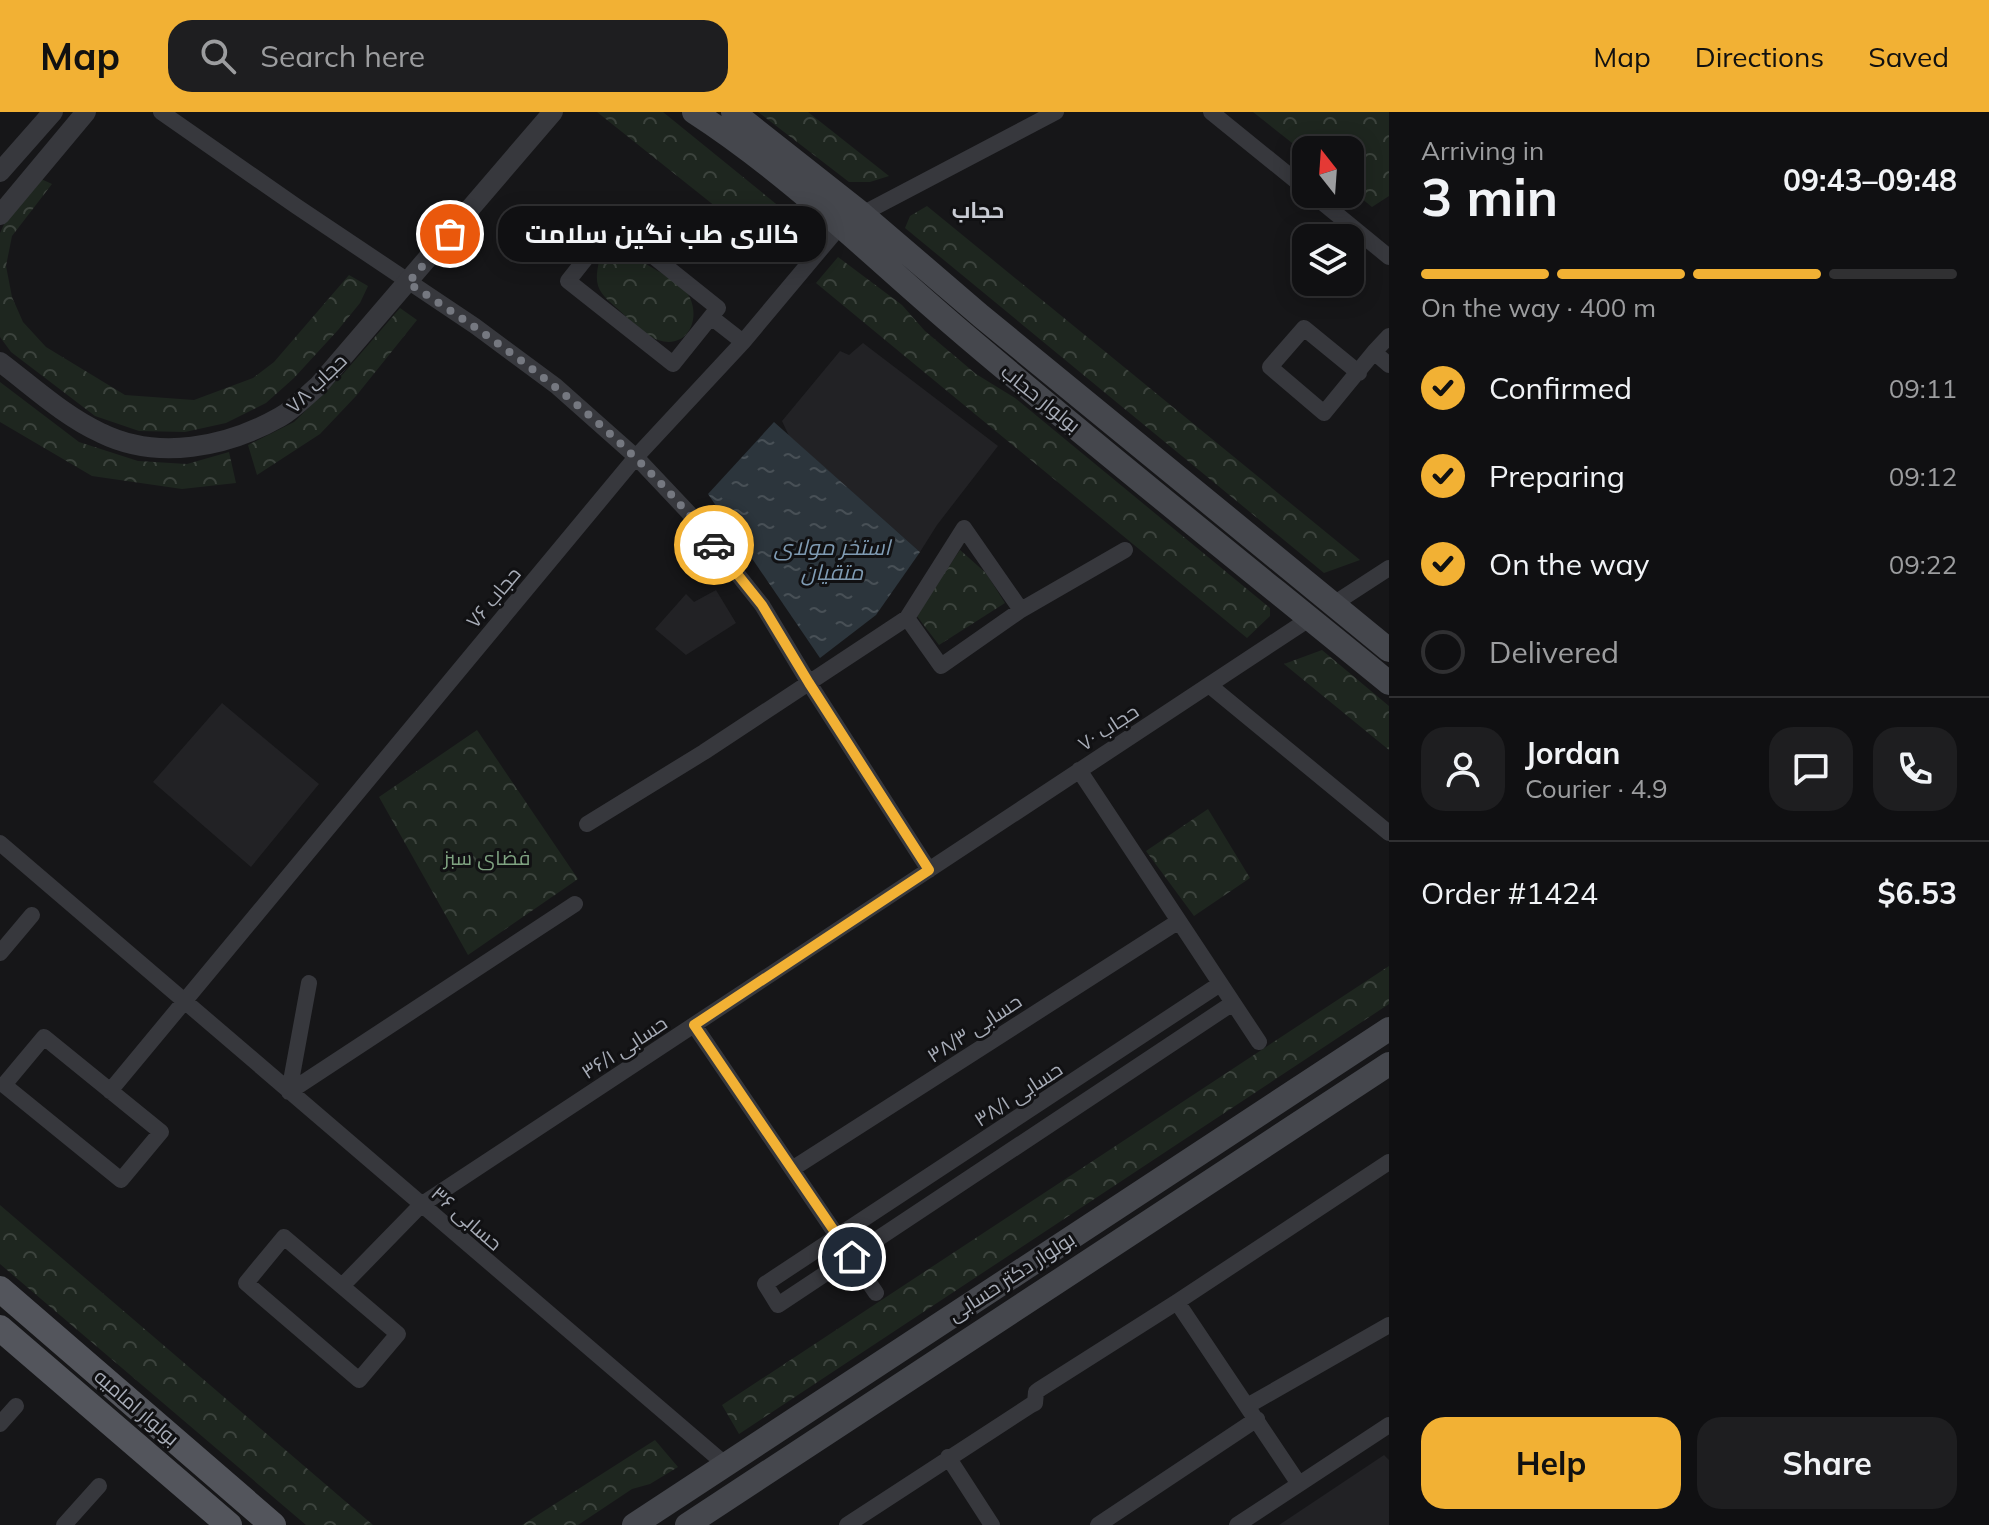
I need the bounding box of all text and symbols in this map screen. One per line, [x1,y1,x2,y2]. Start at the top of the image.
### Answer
search box [168,20,728,92]
text: Map [40,32,120,80]
icon: search [196,34,240,78]
text: Search here [260,37,425,75]
text: Map [1593,39,1651,74]
text: Directions [1695,39,1824,74]
text: Saved [1868,39,1949,74]
text: Arriving in [1421,134,1544,167]
north arrow [1292,136,1364,208]
map controls [1292,136,1364,296]
text: 09:43–09:48 [1783,161,1957,199]
text: 3 min [1421,164,1558,229]
district label: حجاب [952,196,1004,224]
pin [416,200,484,268]
callout: کالای طب نگین سلامت [498,206,826,262]
icon: bag [428,212,472,256]
text: کالای طب نگین سلامت [525,217,799,250]
button: layers [1292,224,1364,296]
text: On the way · 400 m [1421,291,1656,324]
street label: حجاب ۷۸ [280,348,352,418]
street label: بولوار حجاب [996,358,1086,438]
icon: check [1421,366,1465,410]
text: Confirmed [1489,369,1632,407]
text: 09:11 [1889,372,1957,405]
icon: check [1421,454,1465,498]
text: Preparing [1489,457,1625,495]
text: 09:12 [1889,460,1957,493]
courier [674,505,754,585]
icon: car [692,523,736,567]
water label: استخر مولای متقیان [774,533,893,586]
icon: check [1421,542,1465,586]
text: On the way [1489,545,1649,583]
text: 09:22 [1889,548,1957,581]
street label: حجاب ۷۶ [460,561,526,633]
text: Delivered [1489,633,1619,671]
street label: حجاب ۷۰ [1073,698,1143,756]
button: person [1421,727,1505,811]
button: chat [1769,727,1853,811]
button: phone [1873,727,1957,811]
text: Jordan [1525,734,1620,772]
text: Courier · 4.9 [1525,772,1668,805]
park label: فضای سبز [443,845,530,871]
text: Order #1424 [1421,874,1598,912]
text: $6.53 [1878,874,1957,912]
street label: حسابی ۳۸/۳ [922,988,1027,1069]
street label: حسابی ۳۶/۱ [576,1010,672,1085]
street label: حسابی ۳۸/۱ [969,1056,1067,1133]
street label: حسابی ۳۶ [426,1181,507,1256]
pin [818,1223,886,1291]
street label: بولوار دکتر حسابی [943,1226,1080,1327]
icon: home [830,1235,874,1279]
street label: بولوار امامیه [89,1363,185,1451]
button: Help [1421,1417,1681,1509]
button: Share [1697,1417,1957,1509]

